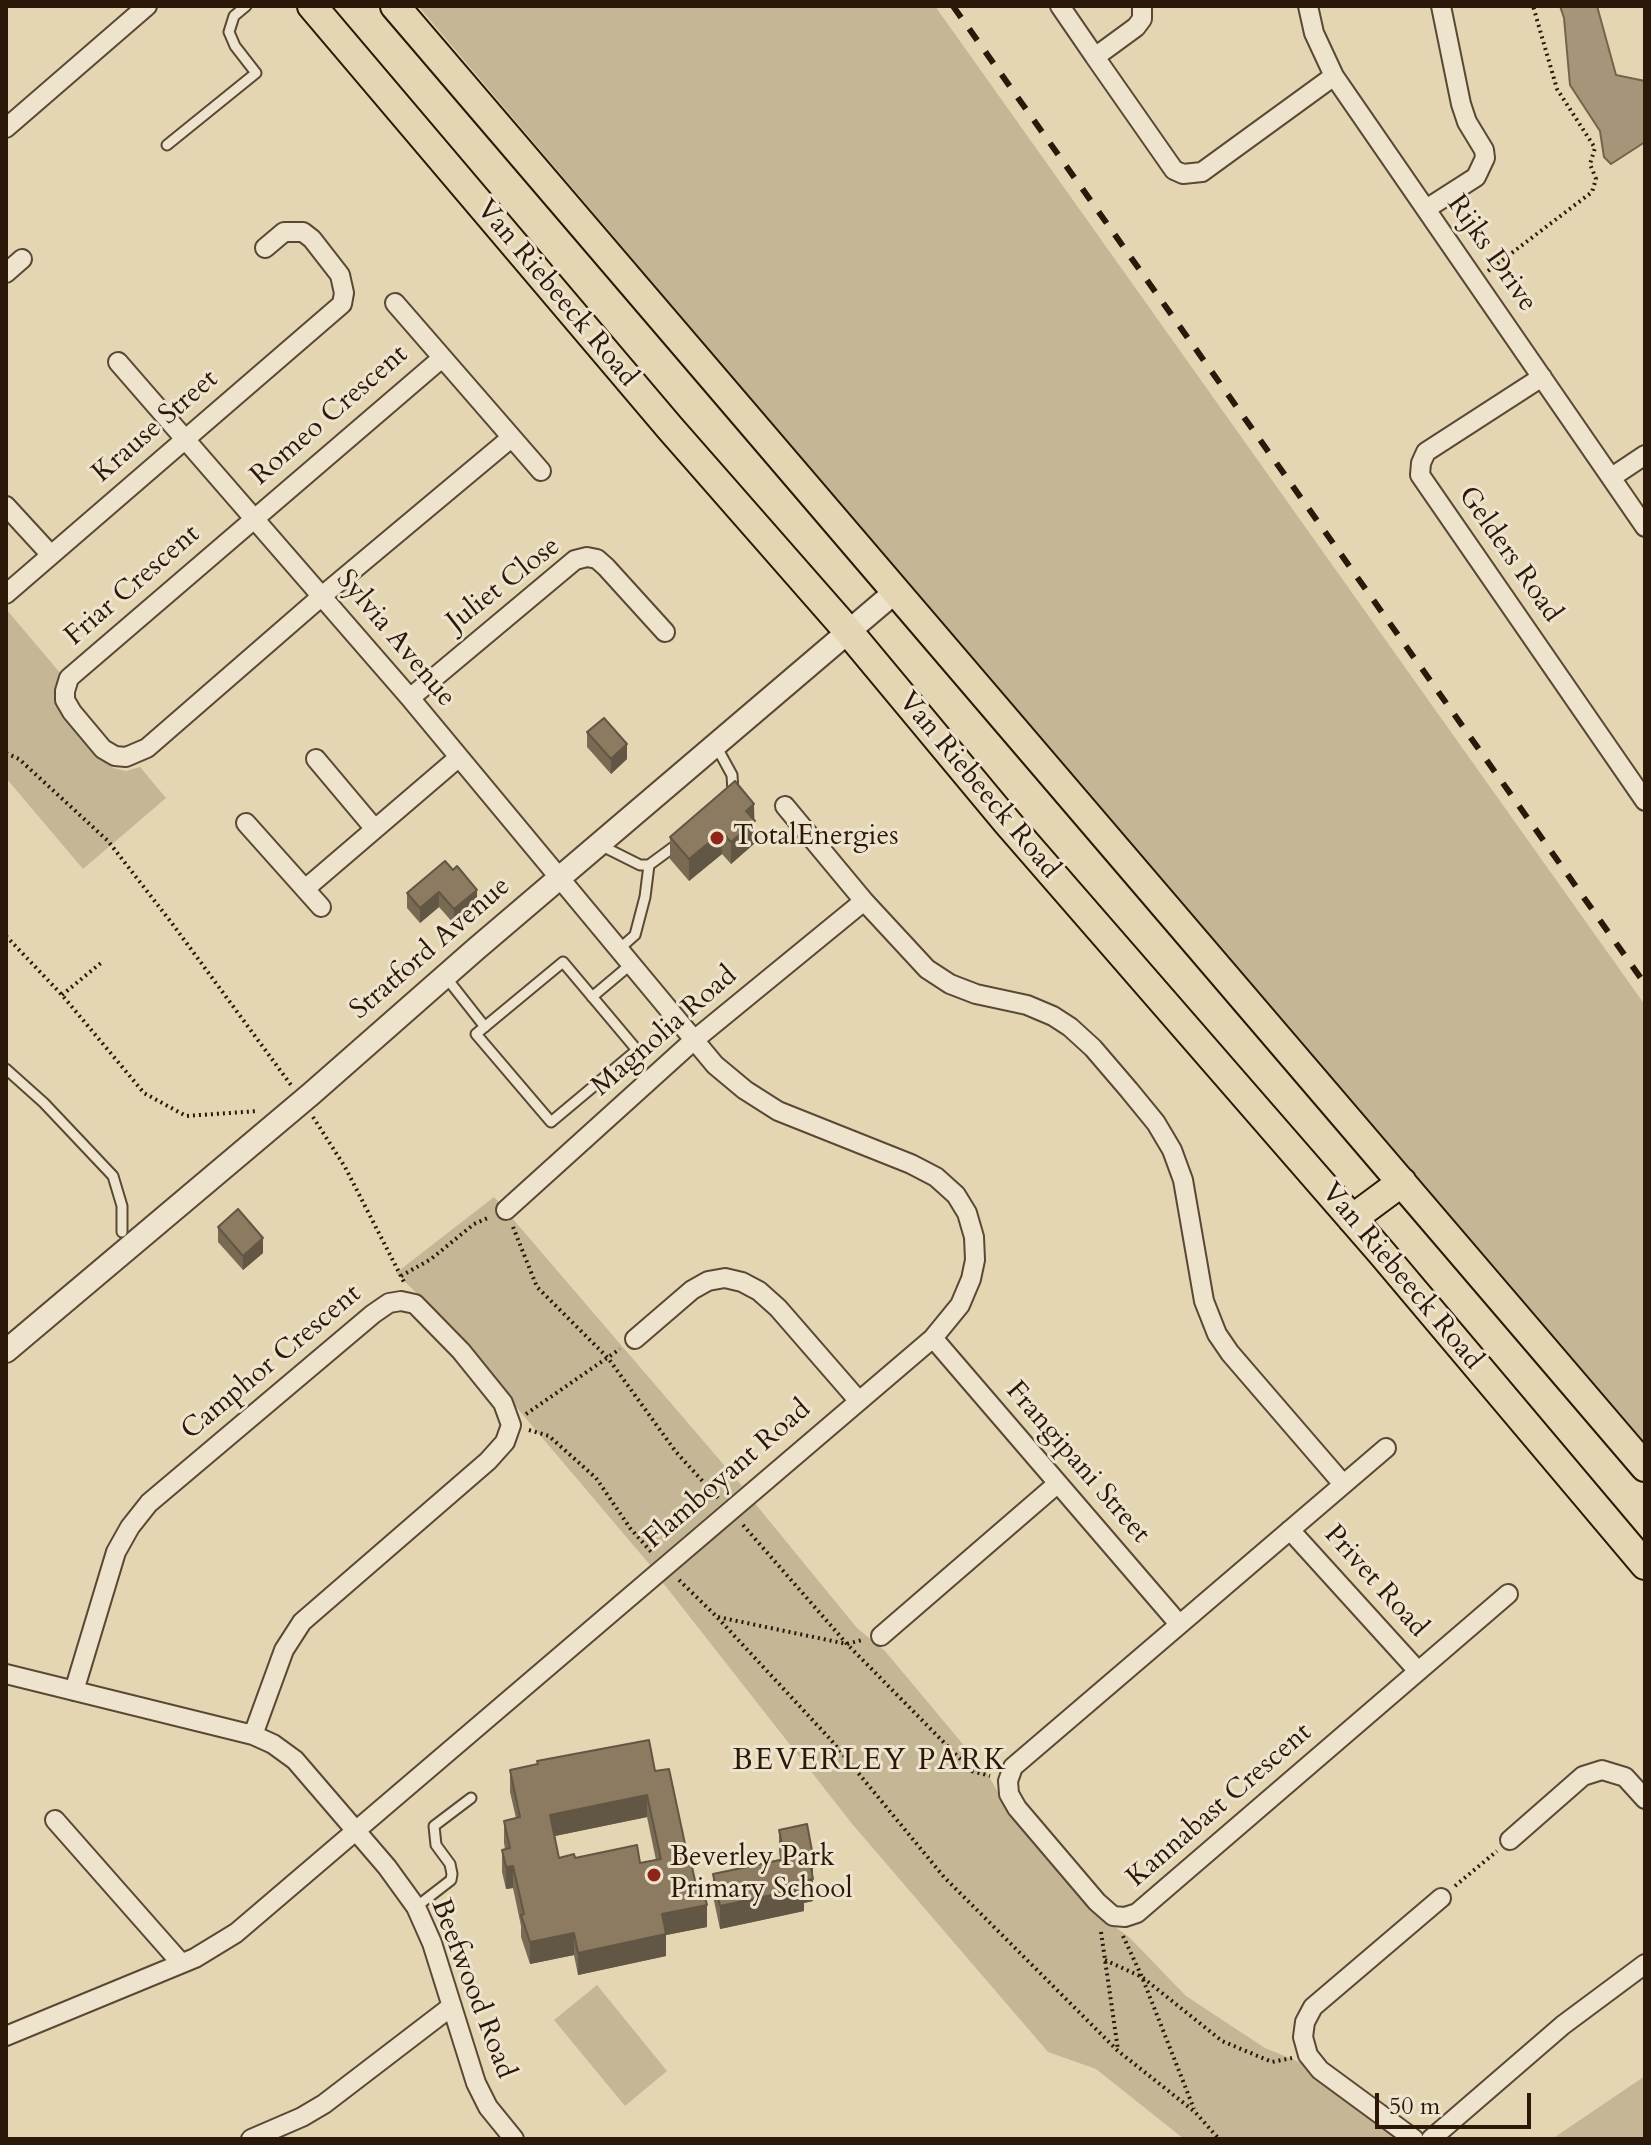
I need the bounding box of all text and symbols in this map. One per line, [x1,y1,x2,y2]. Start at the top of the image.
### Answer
street label: Rijks Drive [1439,189,1543,319]
street label: Van Riebeeck Road [468,194,644,394]
street label: Romeo Crescent [244,339,416,493]
street label: Krause Street [86,363,226,491]
street label: Gelders Road [1450,481,1568,629]
street label: Friar Crescent [59,518,207,654]
street label: Juliet Close [441,530,567,640]
street label: Sylvia Avenue [328,564,462,714]
street label: Van Riebeeck Road [890,686,1066,886]
place label: TotalEnergies [733,821,899,855]
marker: TotalEnergies [708,829,726,847]
street label: Stratford Avenue [344,870,518,1028]
street label: Magnolia Road [586,960,744,1104]
street label: Van Riebeeck Road [1313,1177,1489,1377]
street label: Camphor Crescent [175,1278,369,1448]
street label: Frangipani Street [998,1375,1156,1551]
street label: Flamboyant Road [638,1394,818,1556]
street label: Privet Road [1316,1519,1434,1645]
street label: Kannabast Crescent [1121,1717,1319,1895]
district label: BEVERLEY PARK [732,1744,1008,1780]
place label: Beverley Park Primary School [670,1842,853,1908]
marker: Beverley Park Primary School [645,1866,663,1884]
street label: Beefwood Road [422,1894,522,2084]
scale bar [1379,2077,1535,2127]
text: 50 m [1389,2090,1440,2123]

